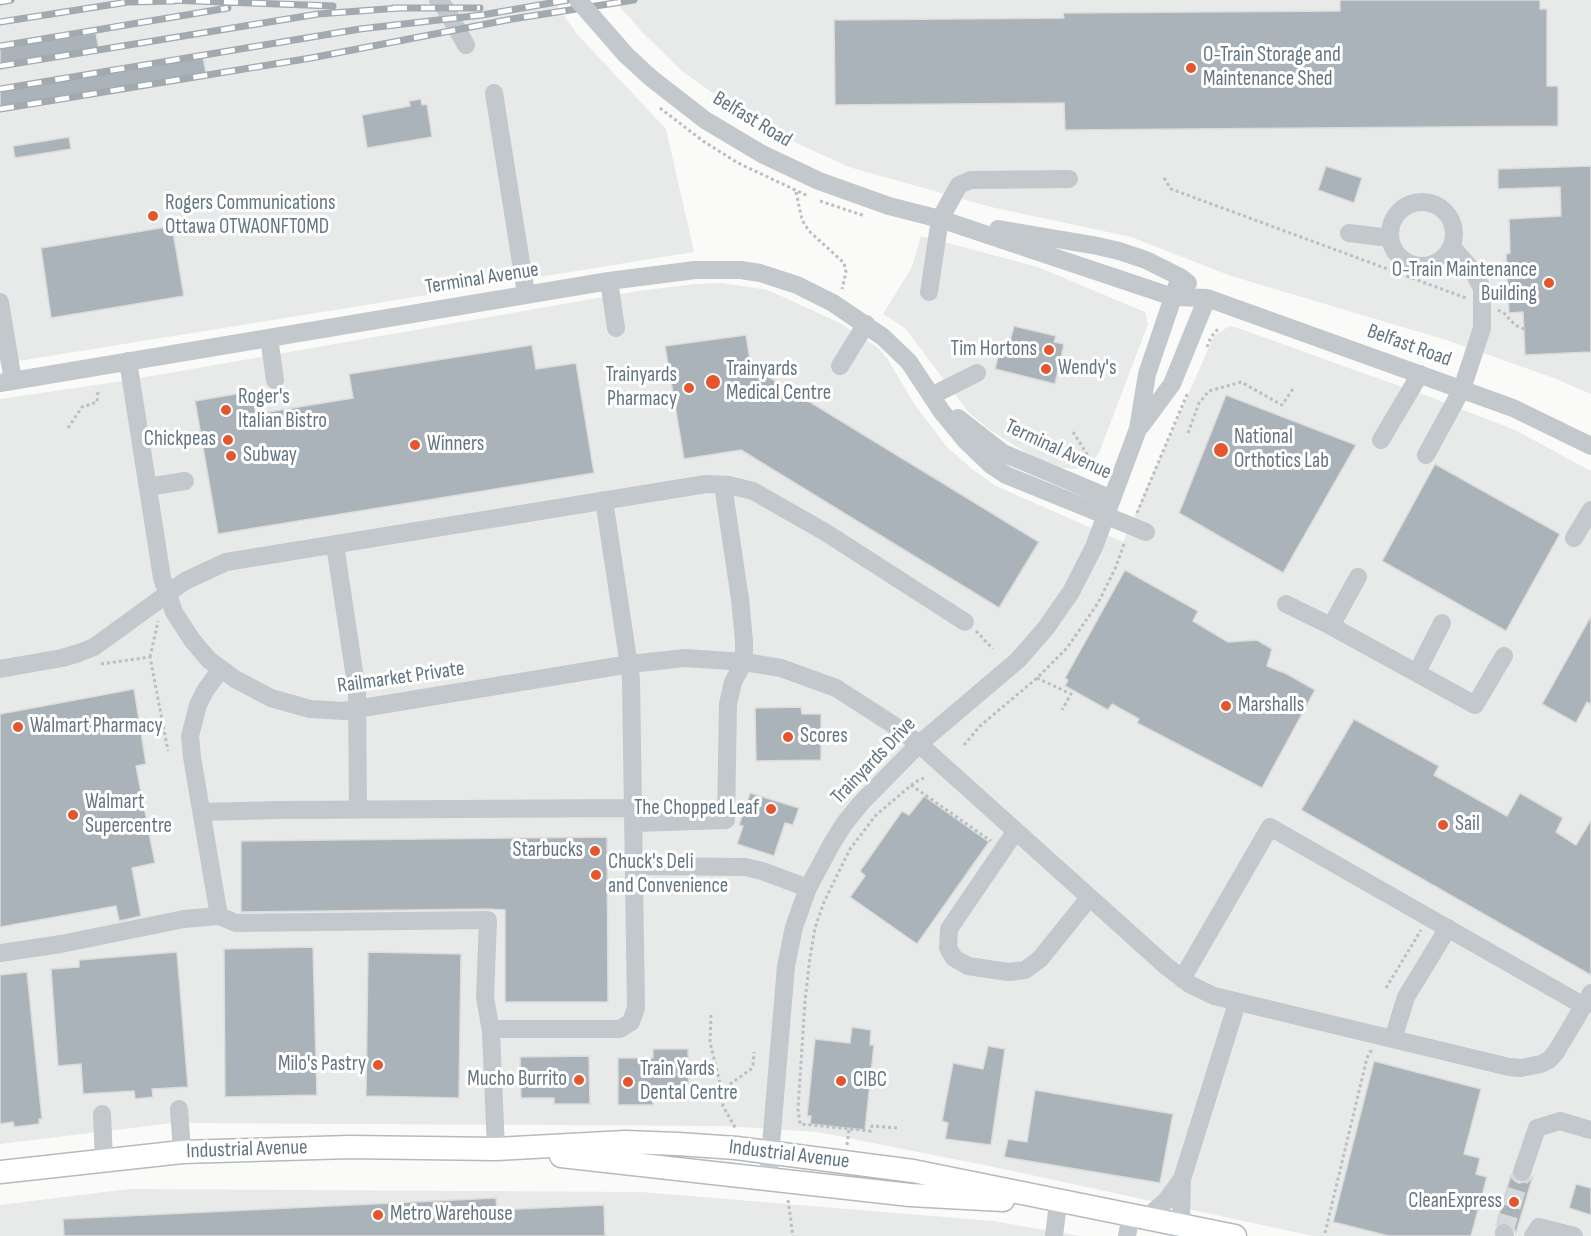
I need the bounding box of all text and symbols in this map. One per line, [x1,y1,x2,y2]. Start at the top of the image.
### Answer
place label: O-Train Storage and Maintenance Shed [1203,43,1341,93]
marker: O-Train Storage and Maintenance Shed [1184,61,1198,75]
street label: Belfast Road [708,87,796,153]
place label: Rogers Communications Ottawa OTWAONFT0MD [165,191,336,241]
marker: Rogers Communications Ottawa OTWAONFT0MD [146,209,160,223]
street label: Terminal Avenue [423,258,541,300]
place label: O-Train Maintenance Building [1392,258,1537,308]
marker: O-Train Maintenance Building [1542,276,1556,290]
street label: Belfast Road [1363,319,1455,373]
place label: Tim Hortons [951,337,1037,363]
marker: Tim Hortons [1042,343,1056,357]
place label: Wendy's [1058,356,1116,382]
place label: Trainyards Medical Centre [726,357,831,407]
marker: Wendy's [1039,362,1053,376]
place label: Trainyards Pharmacy [606,363,677,413]
marker: Trainyards Medical Centre [704,373,722,391]
marker: Trainyards Pharmacy [682,381,696,395]
place label: Roger's Italian Bistro [238,385,327,435]
marker: Roger's Italian Bistro [219,403,233,417]
street label: Terminal Avenue [1001,414,1115,486]
place label: National Orthotics Lab [1234,425,1329,475]
place label: Chickpeas [144,427,216,453]
place label: Winners [427,432,484,458]
marker: Chickpeas [221,433,235,447]
marker: Winners [408,438,422,452]
marker: National Orthotics Lab [1212,441,1230,459]
place label: Subway [243,443,297,469]
marker: Subway [224,449,238,463]
street label: Railmarket Private [336,657,466,699]
place label: Marshalls [1238,693,1304,719]
marker: Marshalls [1219,699,1233,713]
street label: Trainyards Drive [826,712,922,810]
place label: Walmart Pharmacy [30,714,163,740]
marker: Walmart Pharmacy [11,720,25,734]
place label: Scores [800,724,848,750]
marker: Scores [781,730,795,744]
place label: Walmart Supercentre [85,790,172,840]
place label: The Chopped Leaf [634,796,759,822]
marker: The Chopped Leaf [764,802,778,816]
marker: Walmart Supercentre [66,808,80,822]
place label: Sail [1455,812,1480,838]
marker: Sail [1436,818,1450,832]
place label: Starbucks [512,838,583,864]
marker: Starbucks [588,844,602,858]
place label: Chuck's Deli and Convenience [608,850,728,900]
marker: Chuck's Deli and Convenience [589,868,603,882]
place label: Milo's Pastry [278,1052,366,1078]
place label: Train Yards Dental Centre [640,1057,738,1107]
marker: Milo's Pastry [371,1058,385,1072]
place label: Mucho Burrito [467,1067,567,1093]
place label: CIBC [853,1068,887,1094]
marker: Mucho Burrito [572,1073,586,1087]
marker: CIBC [834,1074,848,1088]
marker: Train Yards Dental Centre [621,1075,635,1089]
street label: Industrial Avenue [186,1135,308,1165]
street label: Industrial Avenue [727,1135,851,1175]
place label: CleanExpress [1408,1189,1502,1215]
marker: CleanExpress [1507,1195,1521,1209]
place label: Metro Warehouse [390,1202,513,1228]
marker: Metro Warehouse [371,1208,385,1222]

